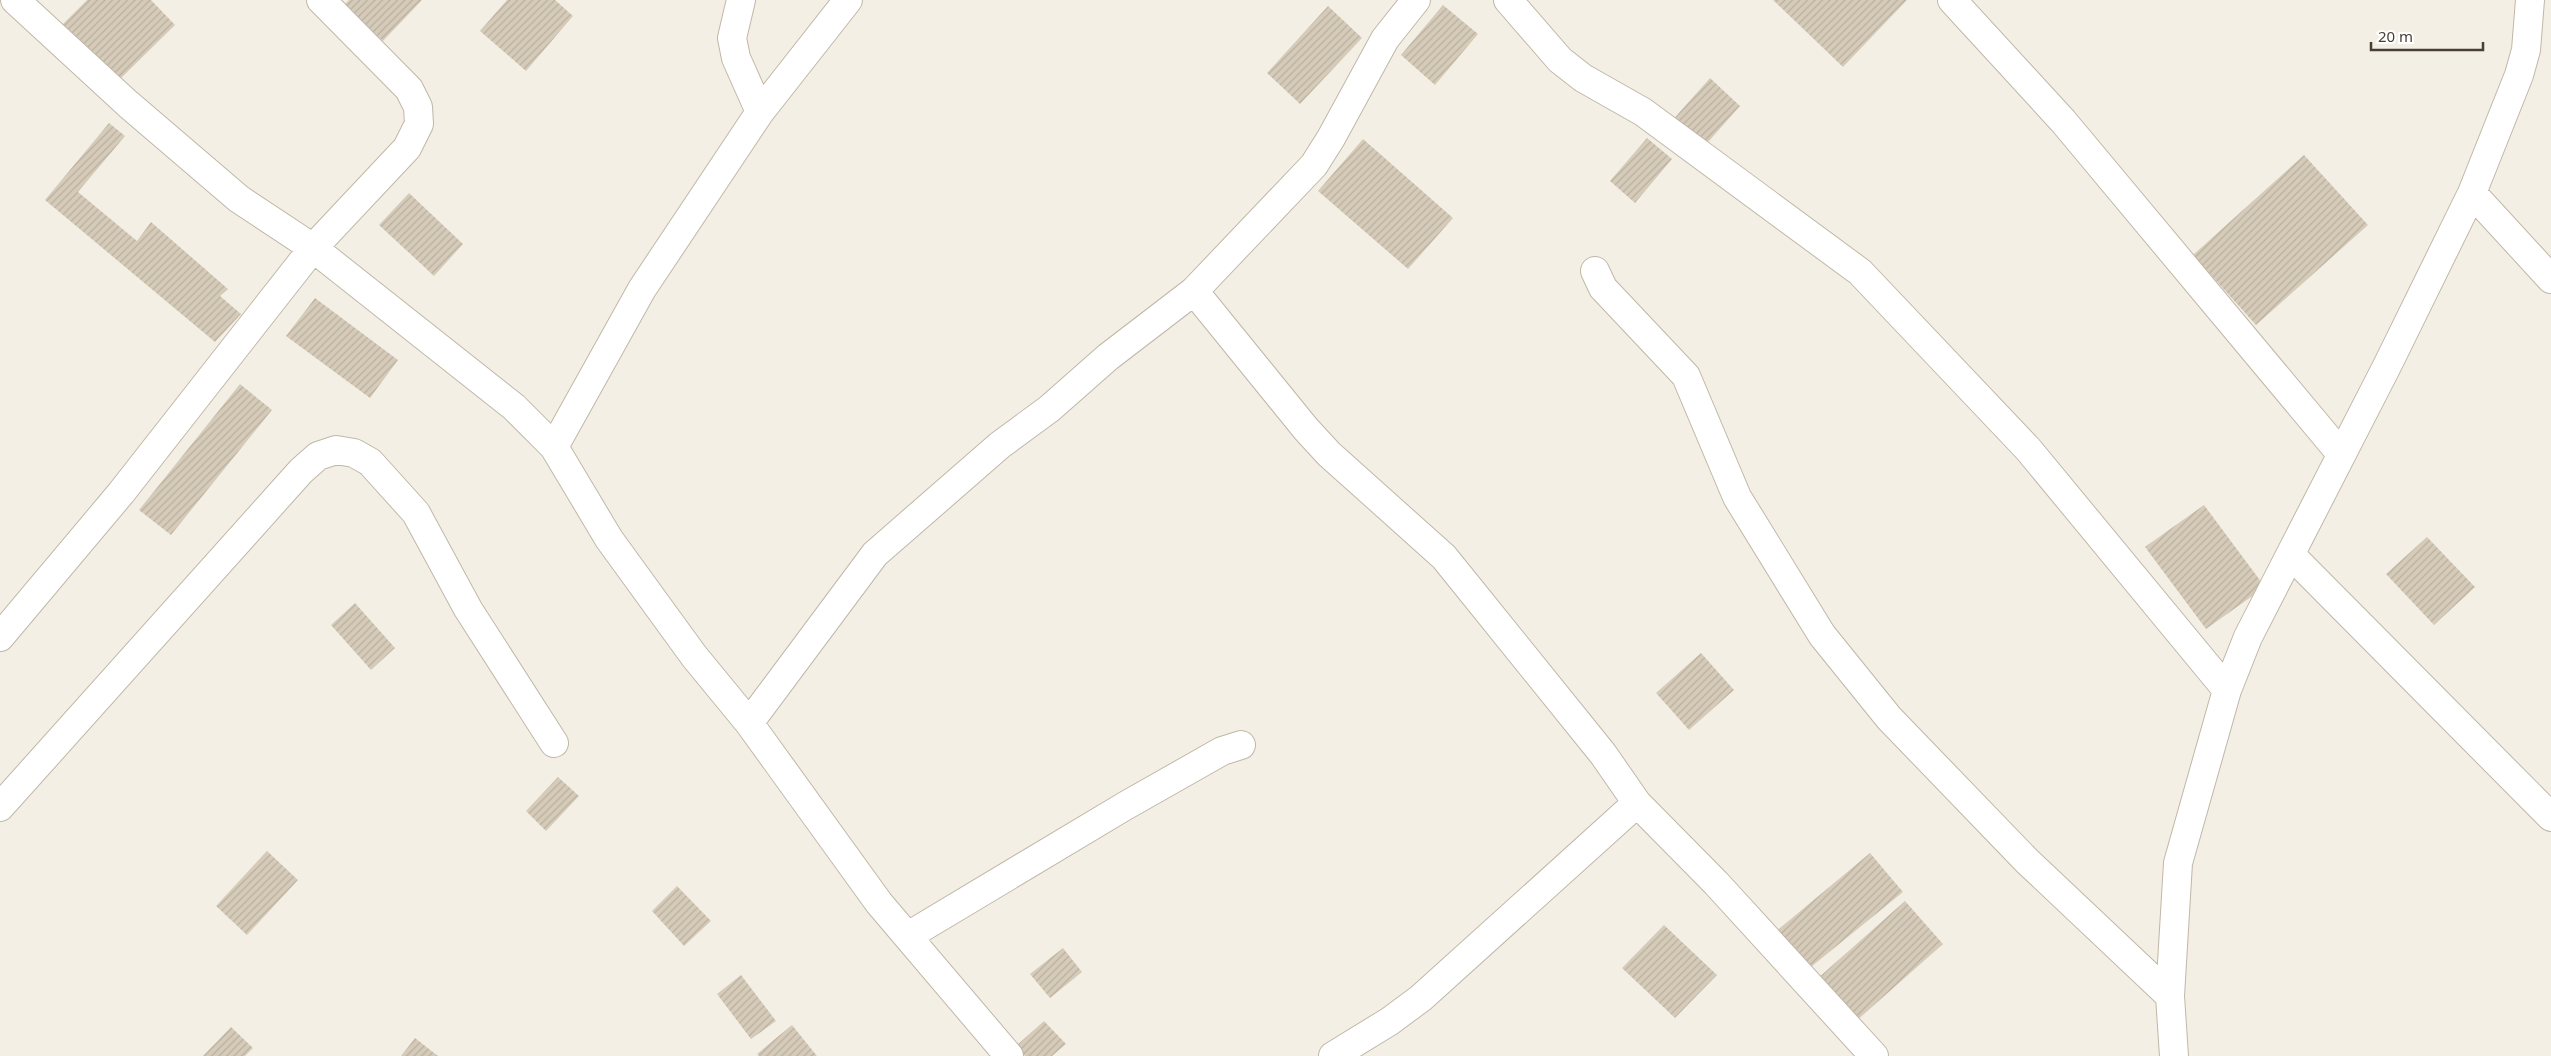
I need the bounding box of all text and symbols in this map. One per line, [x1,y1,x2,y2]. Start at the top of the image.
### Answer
scale bar [2371,20,2484,52]
text: 20 m [2378,26,2413,46]

